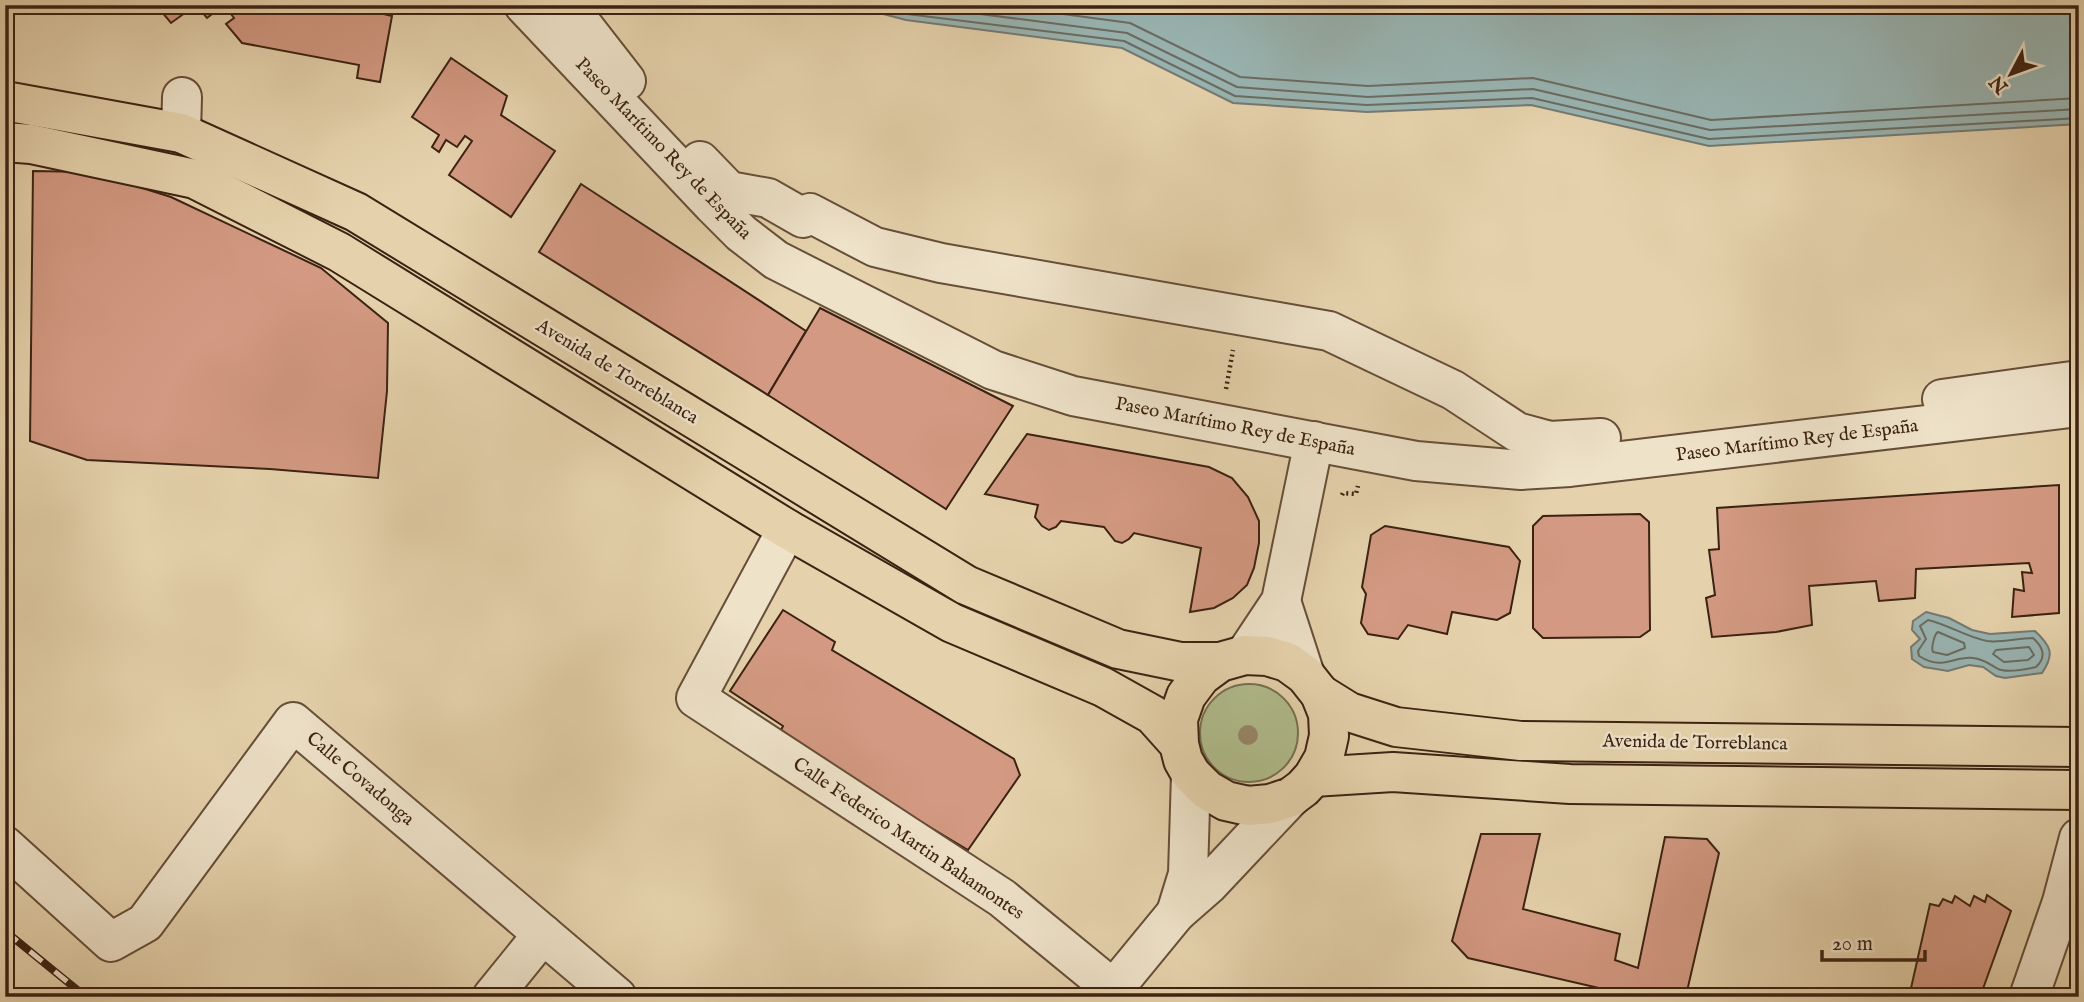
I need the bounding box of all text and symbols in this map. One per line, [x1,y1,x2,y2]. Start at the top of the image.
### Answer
north arrow [1976,38,2046,108]
street label: Paseo Marítimo Rey de España [570,53,757,246]
text: N [1985,69,2015,99]
street label: Avenida de Torreblanca [531,314,703,430]
street label: Paseo Marítimo Rey de España [1113,392,1358,462]
street label: Paseo Marítimo Rey de España [1675,414,1920,468]
street label: Calle Covadonga [301,727,420,832]
street label: Avenida de Torreblanca [1601,729,1789,757]
street label: Calle Federico Martin Bahamontes [788,752,1028,926]
scale bar [1822,918,1925,962]
text: 20 m [1832,931,1873,958]

